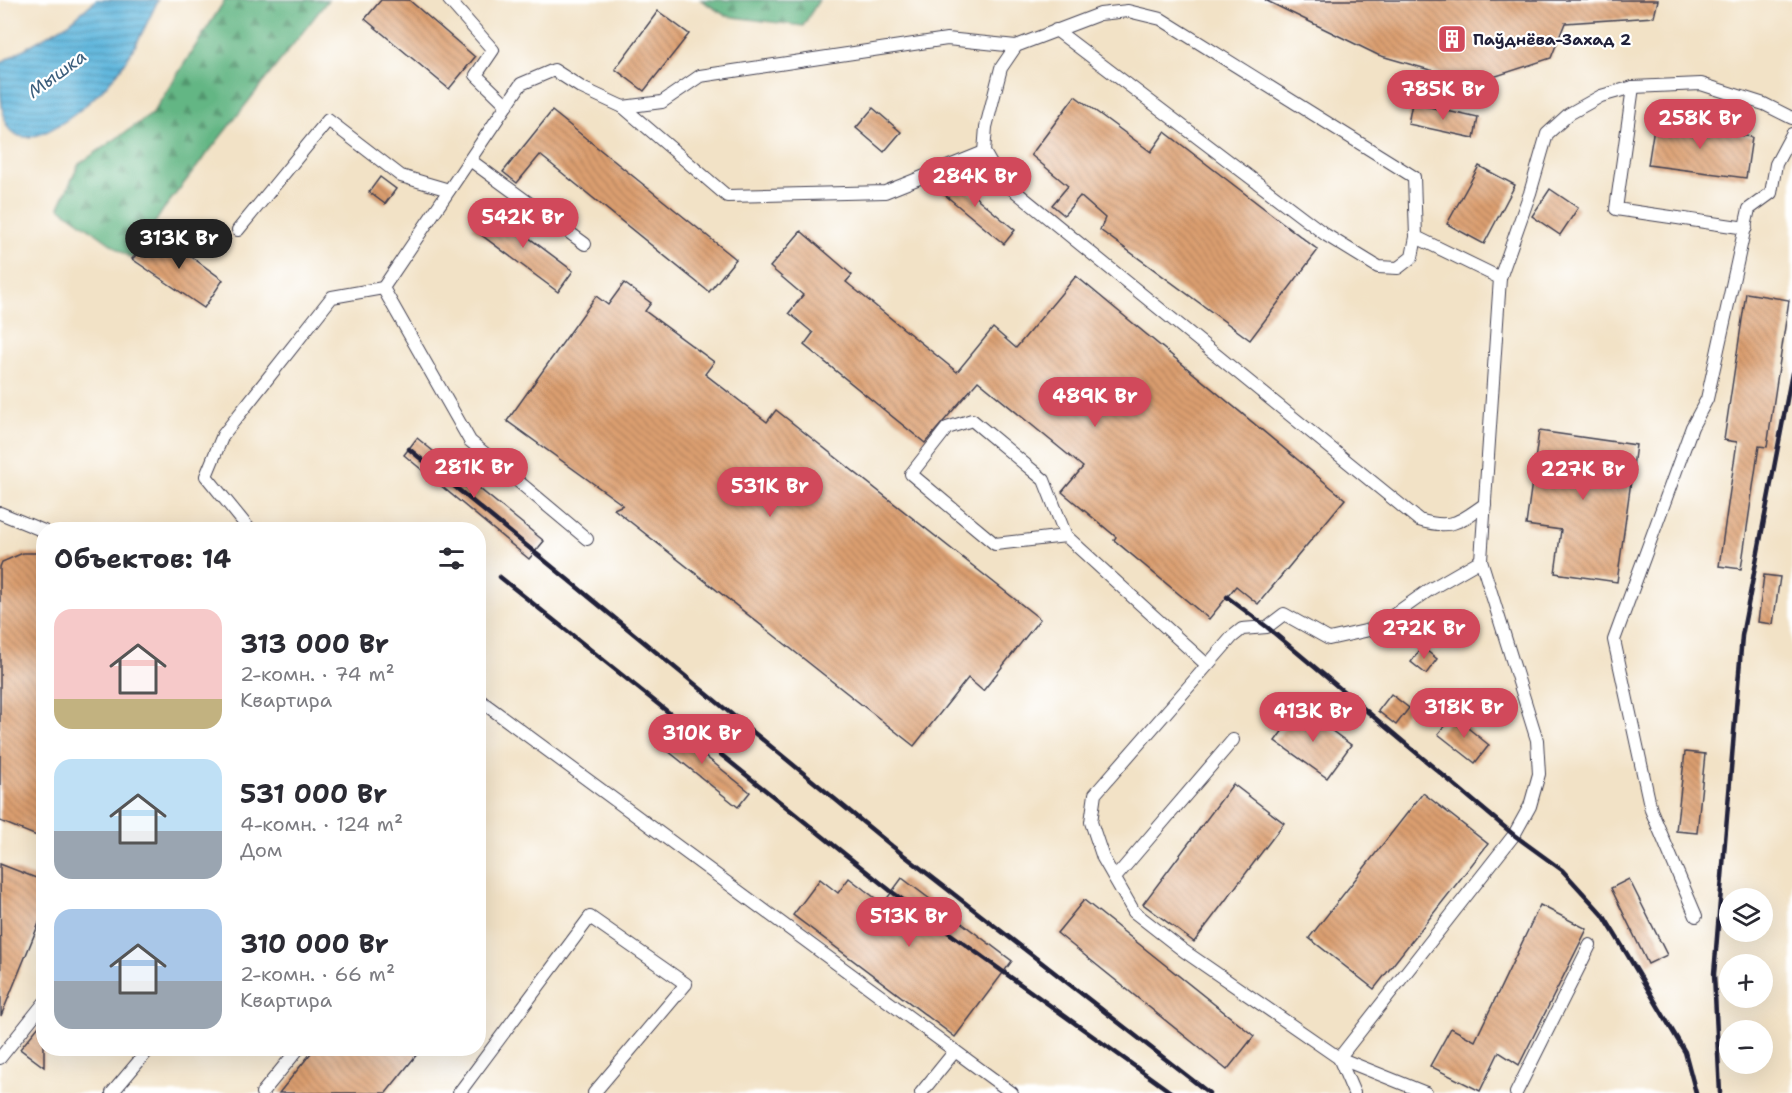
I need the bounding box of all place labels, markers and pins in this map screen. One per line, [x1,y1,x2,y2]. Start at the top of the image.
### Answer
building icon: Паўднёва-Захад 2 [1436,23,1468,55]
place label: Паўднёва-Захад 2 [1473,29,1631,50]
pin: 785K Br [1388,70,1498,121]
pin: 258K Br [1645,99,1755,150]
pin: 284K Br [920,157,1030,208]
pin: 542K Br [468,198,578,249]
pin: 313K Br [124,219,234,270]
pin: 489K Br [1040,377,1150,428]
pin: 281K Br [419,448,529,499]
pin: 227K Br [1528,450,1638,501]
pin: 531K Br [715,467,825,518]
pin: 272K Br [1369,609,1479,660]
pin: 318K Br [1409,688,1519,739]
pin: 413K Br [1258,692,1368,743]
pin: 310K Br [647,714,757,765]
pin: 513K Br [854,897,964,948]

